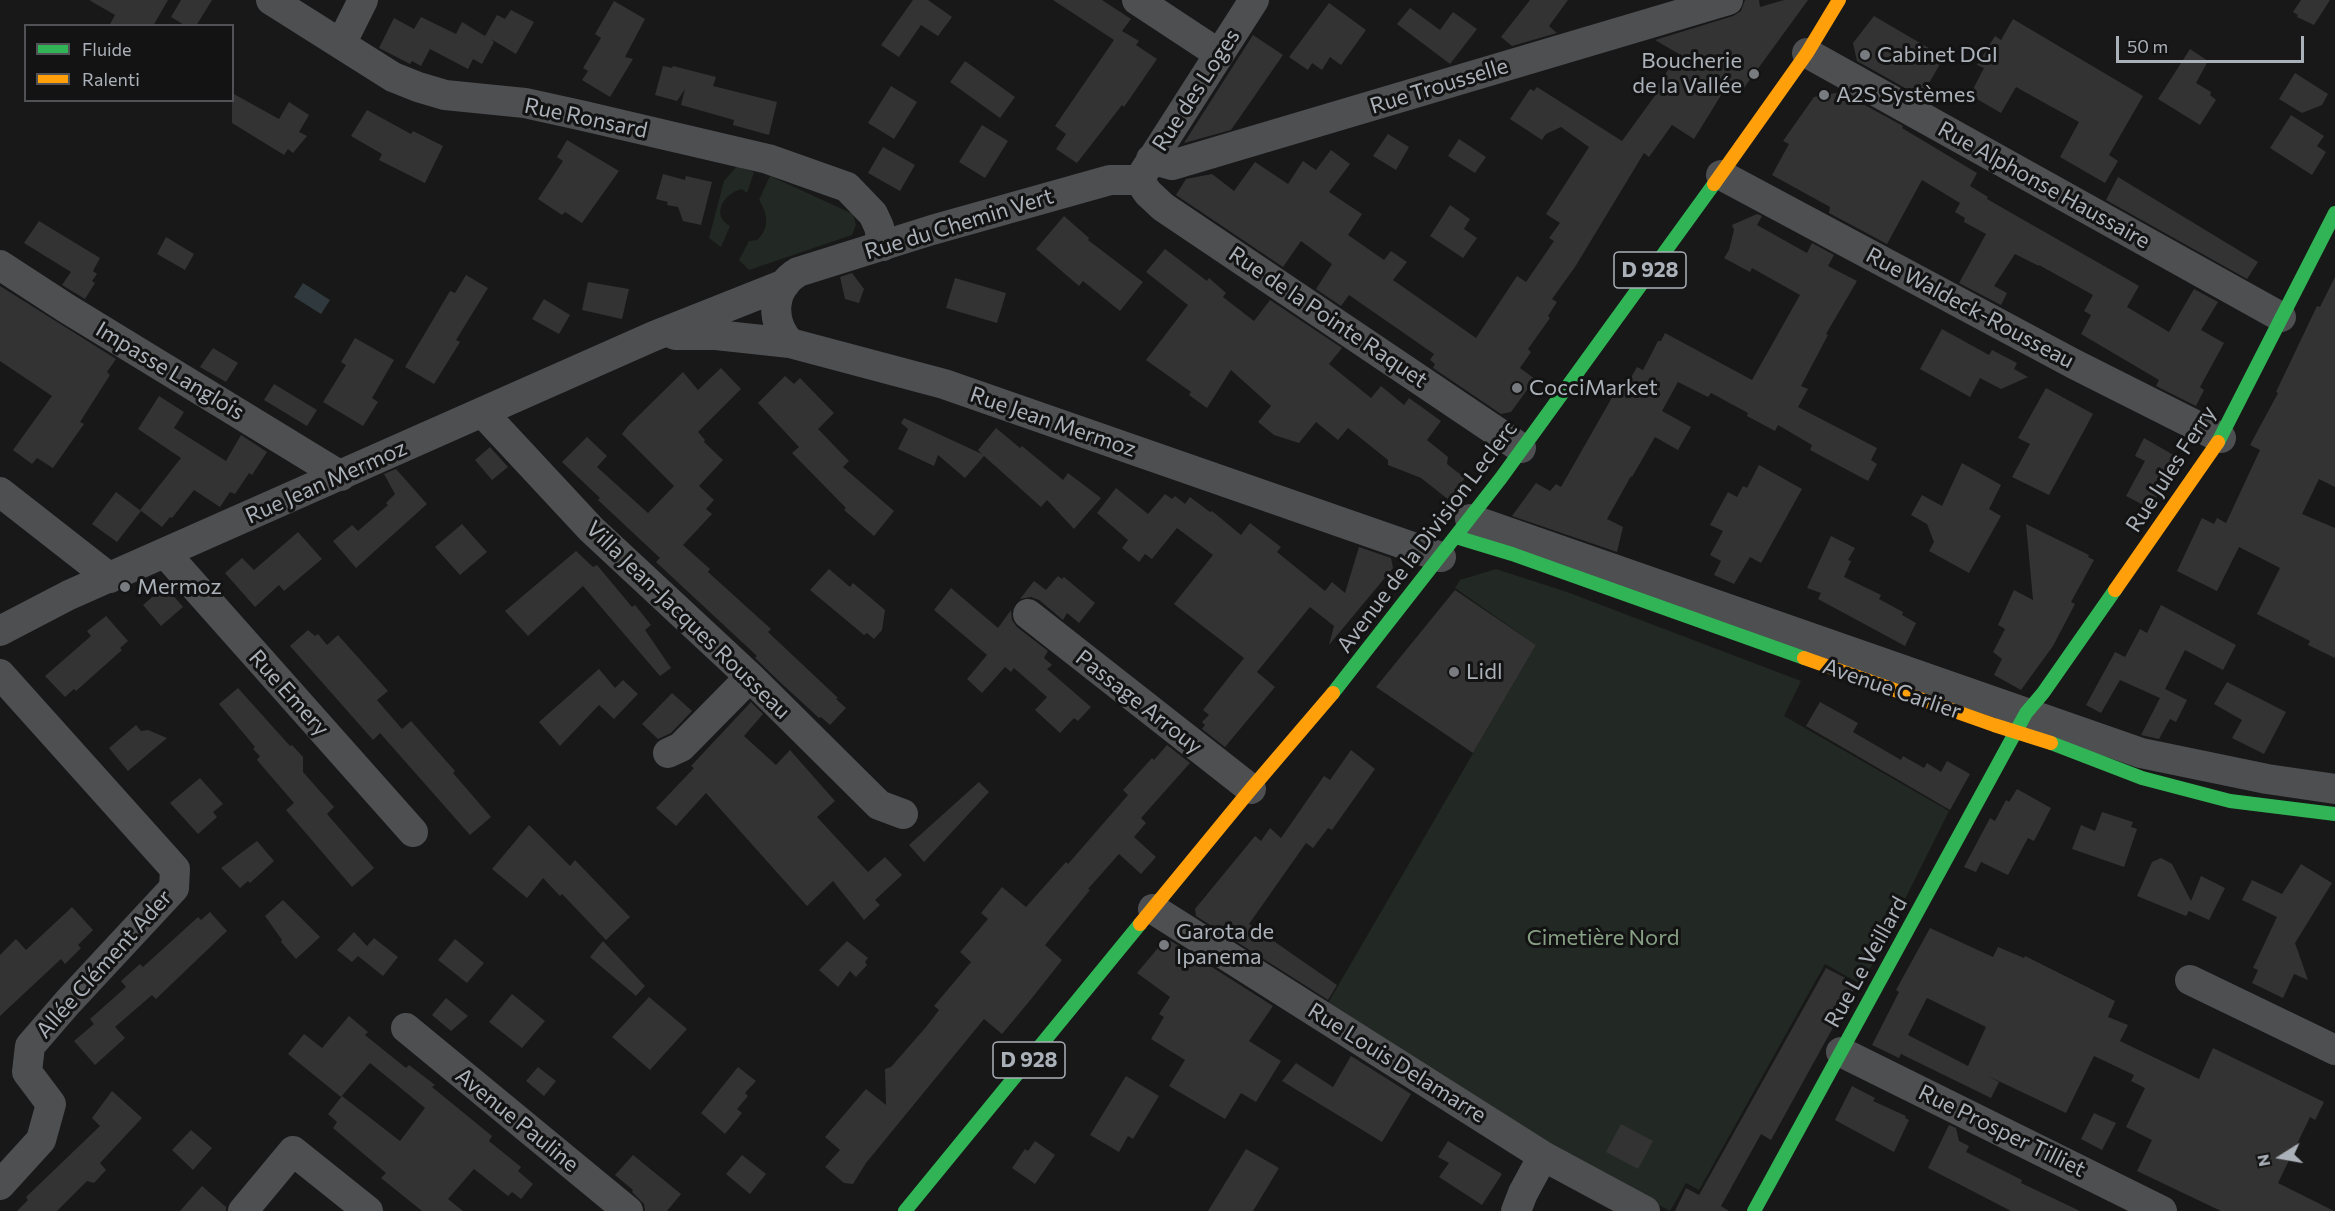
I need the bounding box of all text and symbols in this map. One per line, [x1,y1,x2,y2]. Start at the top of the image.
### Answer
legend [24,24,234,102]
street label: Rue des Loges [1147,24,1245,156]
scale bar [2119,24,2306,62]
text: 50 m [2127,35,2168,57]
text: Fluide [82,38,131,60]
place label: Cabinet DGI [1877,42,1998,68]
place label: Boucherie de la Vallée [1632,48,1742,100]
marker: Cabinet DGI [1858,48,1872,62]
street label: Rue Trousselle [1367,52,1511,120]
marker: Boucherie de la Vallée [1747,67,1761,81]
text: Ralenti [82,68,140,90]
place label: A2S Systèmes [1836,82,1975,108]
marker: A2S Systèmes [1817,88,1831,102]
street label: Rue Ronsard [522,92,650,144]
street label: Rue Alphonse Haussaire [1933,116,2155,254]
street label: Rue du Chemin Vert [861,183,1057,265]
street label: Rue de la Pointe Raquet [1224,241,1432,393]
street label: Rue Waldeck-Rousseau [1861,242,2079,374]
road number: D 928 [1614,252,1686,288]
street label: Impasse Langlois [91,316,249,426]
place label: CocciMarket [1529,375,1658,401]
street label: Rue Jean Mermoz [967,381,1139,463]
marker: CocciMarket [1510,381,1524,395]
street label: Rue Jules Ferry [2120,401,2222,537]
street label: Avenue de la Division Leclerc [1331,416,1523,658]
street label: Rue Jean Mermoz [241,435,411,529]
street label: Villa Jean-Jacques Rousseau [580,515,796,725]
place label: Mermoz [137,574,222,600]
marker: Mermoz [118,580,132,594]
street label: Passage Arrouy [1070,644,1208,760]
street label: Rue Emery [243,645,335,741]
street label: Avenue Carlier [1819,653,1965,725]
place label: Lidl [1466,659,1503,685]
marker: Lidl [1447,665,1461,679]
street label: Allée Clément Ader [30,884,178,1044]
street label: Rue Le Veillard [1819,892,1913,1032]
place label: Garota de Ipanema [1176,919,1274,970]
park label: Cimetière Nord [1527,925,1679,951]
marker: Garota de Ipanema [1157,938,1171,952]
street label: Rue Louis Delamarre [1303,997,1491,1129]
road number: D 928 [993,1042,1065,1078]
street label: Avenue Pauline [450,1062,584,1178]
street label: Rue Prosper Tilliet [1914,1079,2090,1183]
north arrow [2251,1127,2311,1187]
text: N [2252,1153,2273,1168]

